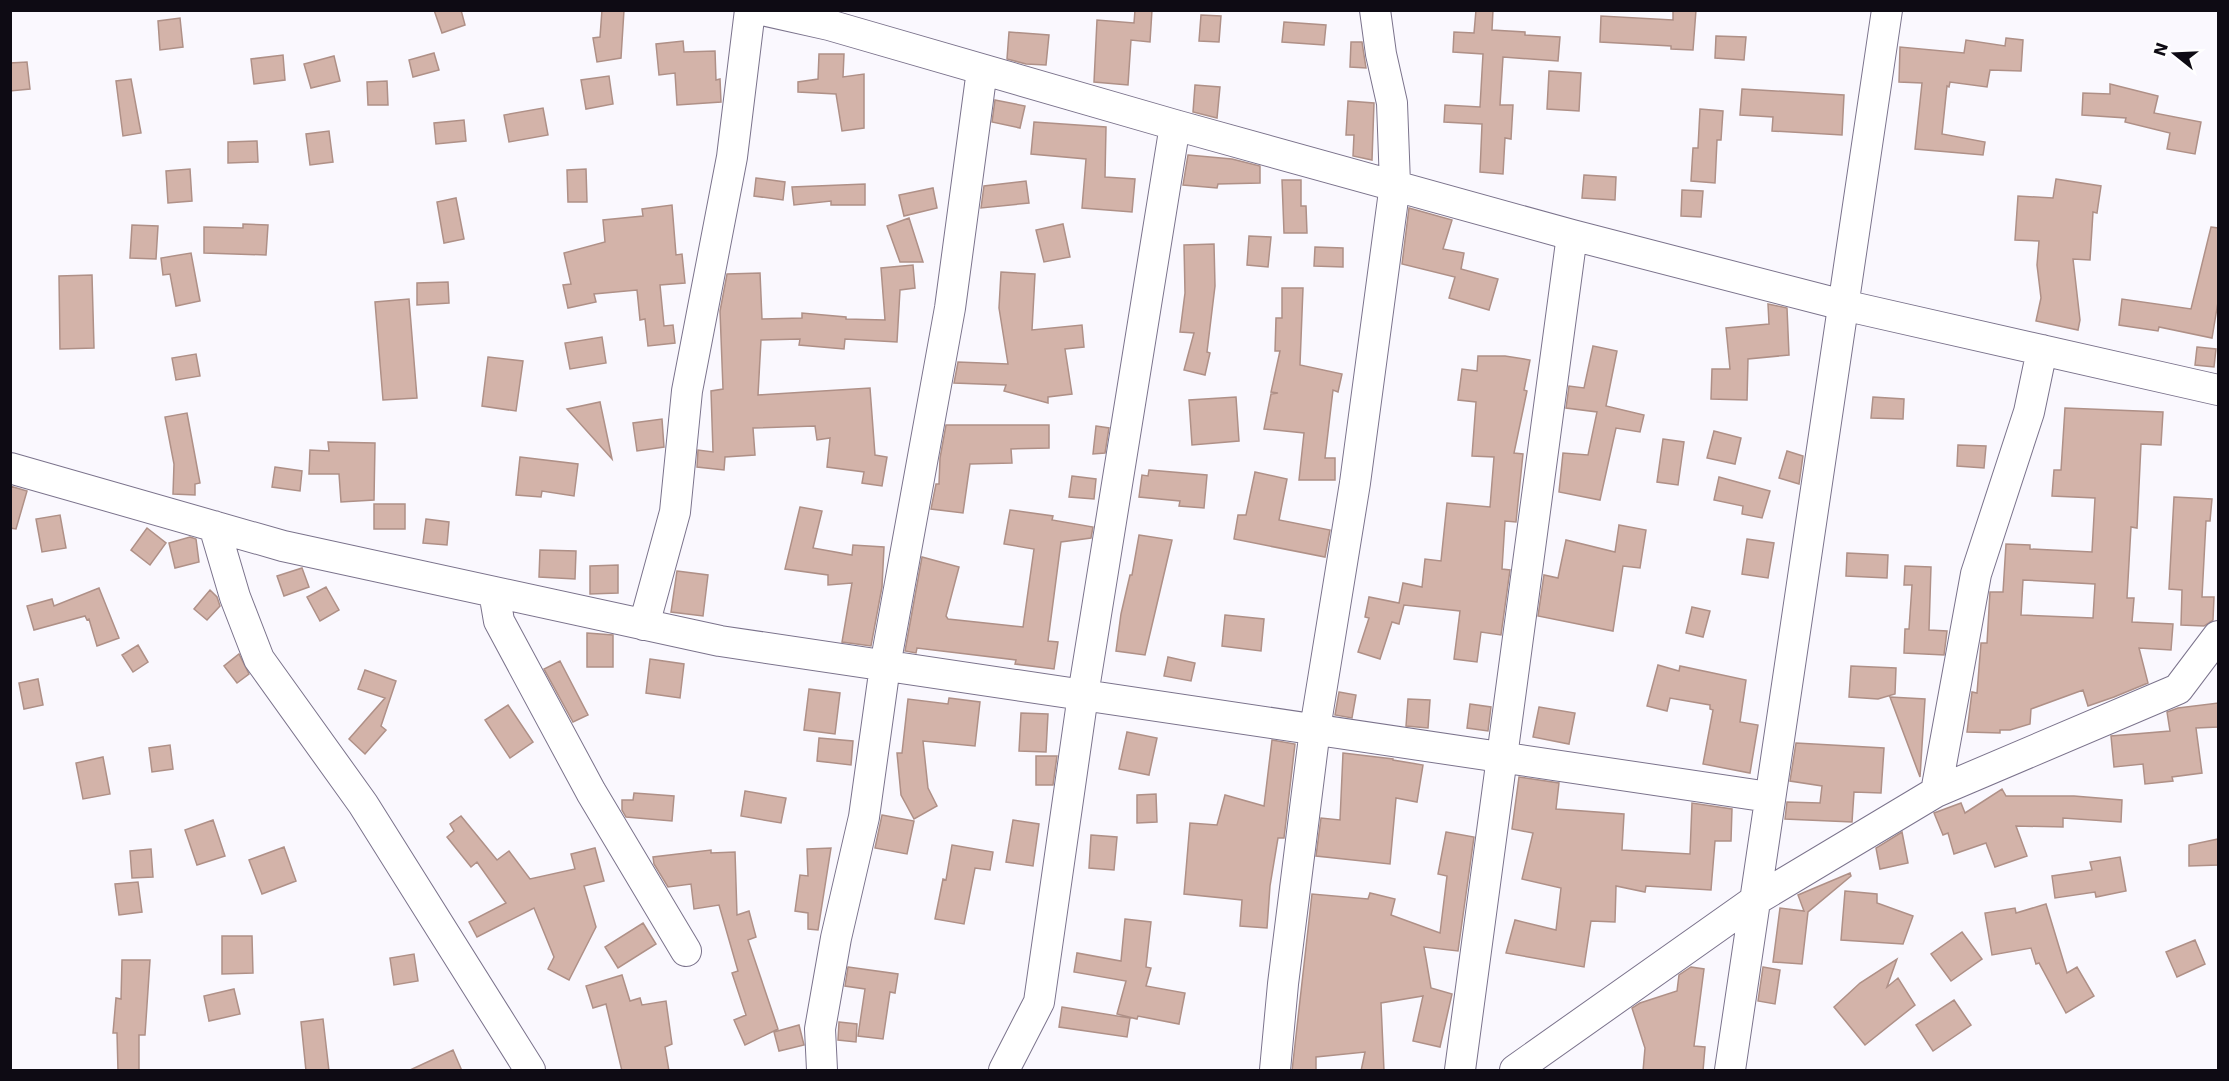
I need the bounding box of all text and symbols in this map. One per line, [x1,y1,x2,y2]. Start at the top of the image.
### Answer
north arrow [2145,24,2205,84]
text: N [2150,40,2172,59]

